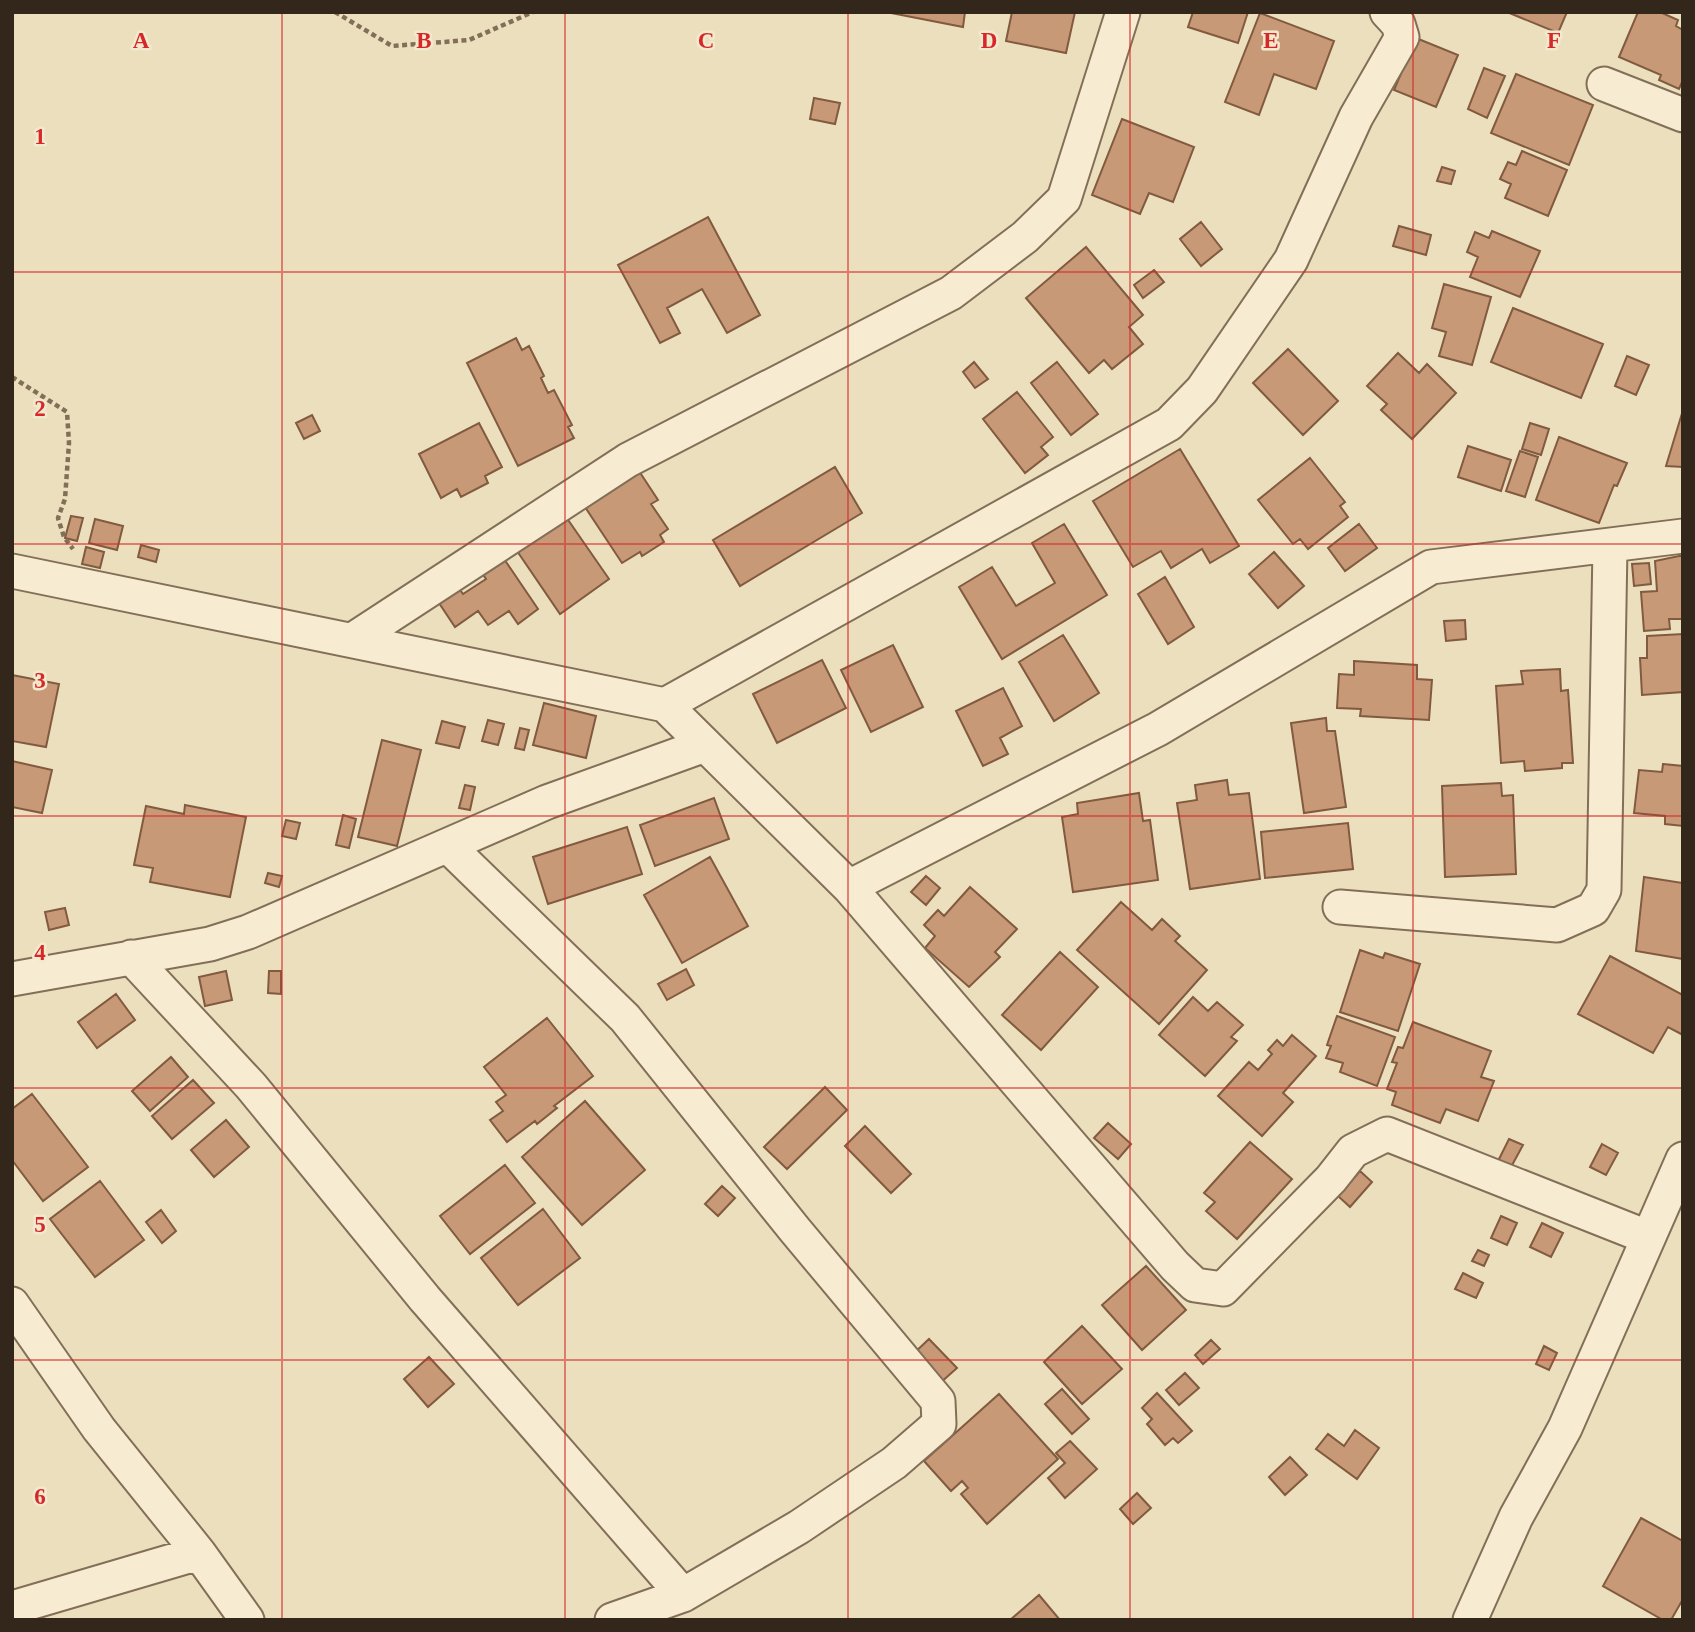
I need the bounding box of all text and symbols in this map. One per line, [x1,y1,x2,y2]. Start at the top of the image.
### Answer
text: A [133,28,150,53]
text: B [416,28,432,53]
text: C [698,28,714,53]
text: D [981,28,997,53]
text: E [1263,28,1279,53]
text: F [1547,28,1561,53]
text: 1 [34,124,46,149]
text: 2 [34,396,46,421]
text: 3 [34,668,46,693]
text: 4 [34,940,46,965]
text: 5 [34,1212,46,1237]
text: 6 [34,1484,46,1509]

